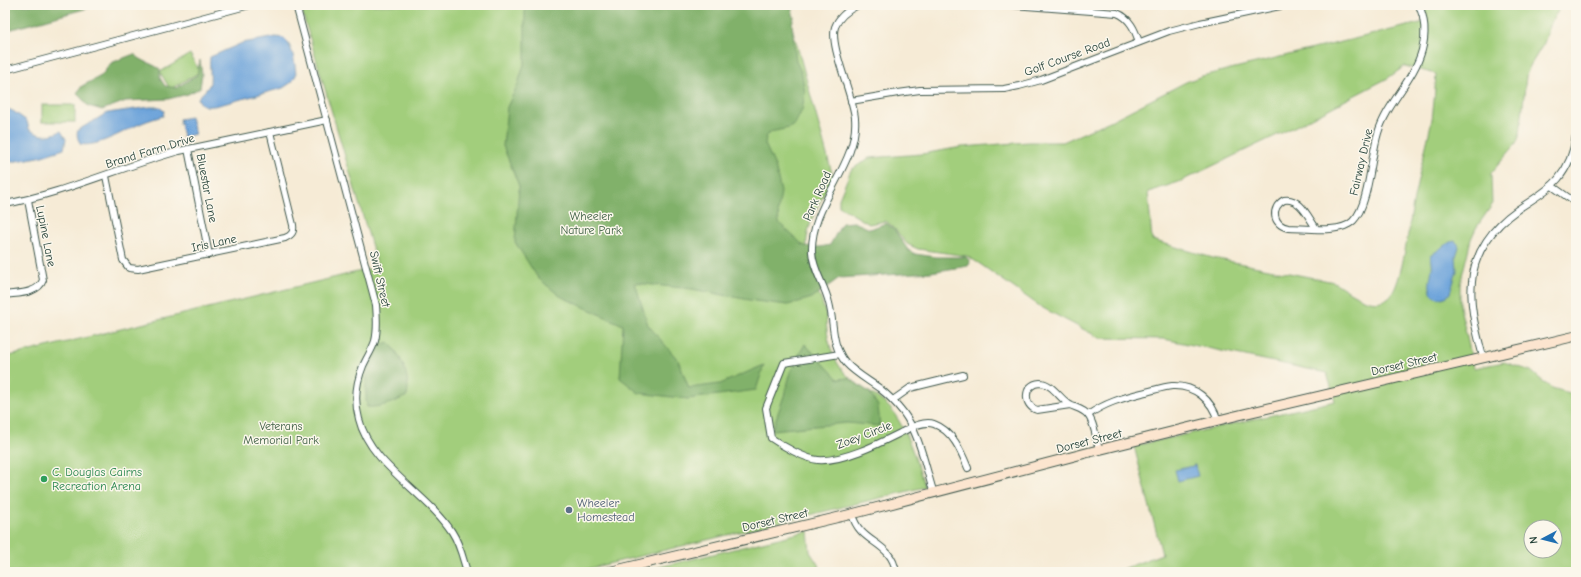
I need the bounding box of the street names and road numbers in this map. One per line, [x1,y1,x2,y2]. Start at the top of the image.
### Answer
street label: Golf Course Road [1022,35,1112,79]
street label: Fairway Drive [1346,127,1376,197]
street label: Brand Farm Drive [104,131,196,171]
street label: Bluestar Lane [193,152,221,224]
street label: Park Road [800,169,834,223]
street label: Lupine Lane [33,204,59,268]
street label: Iris Lane [190,231,238,255]
street label: Swift Street [367,249,393,309]
street label: Dorset Street [1370,350,1439,378]
street label: Zoey Circle [835,418,893,452]
street label: Dorset Street [1055,426,1124,456]
street label: Dorset Street [741,506,810,534]

